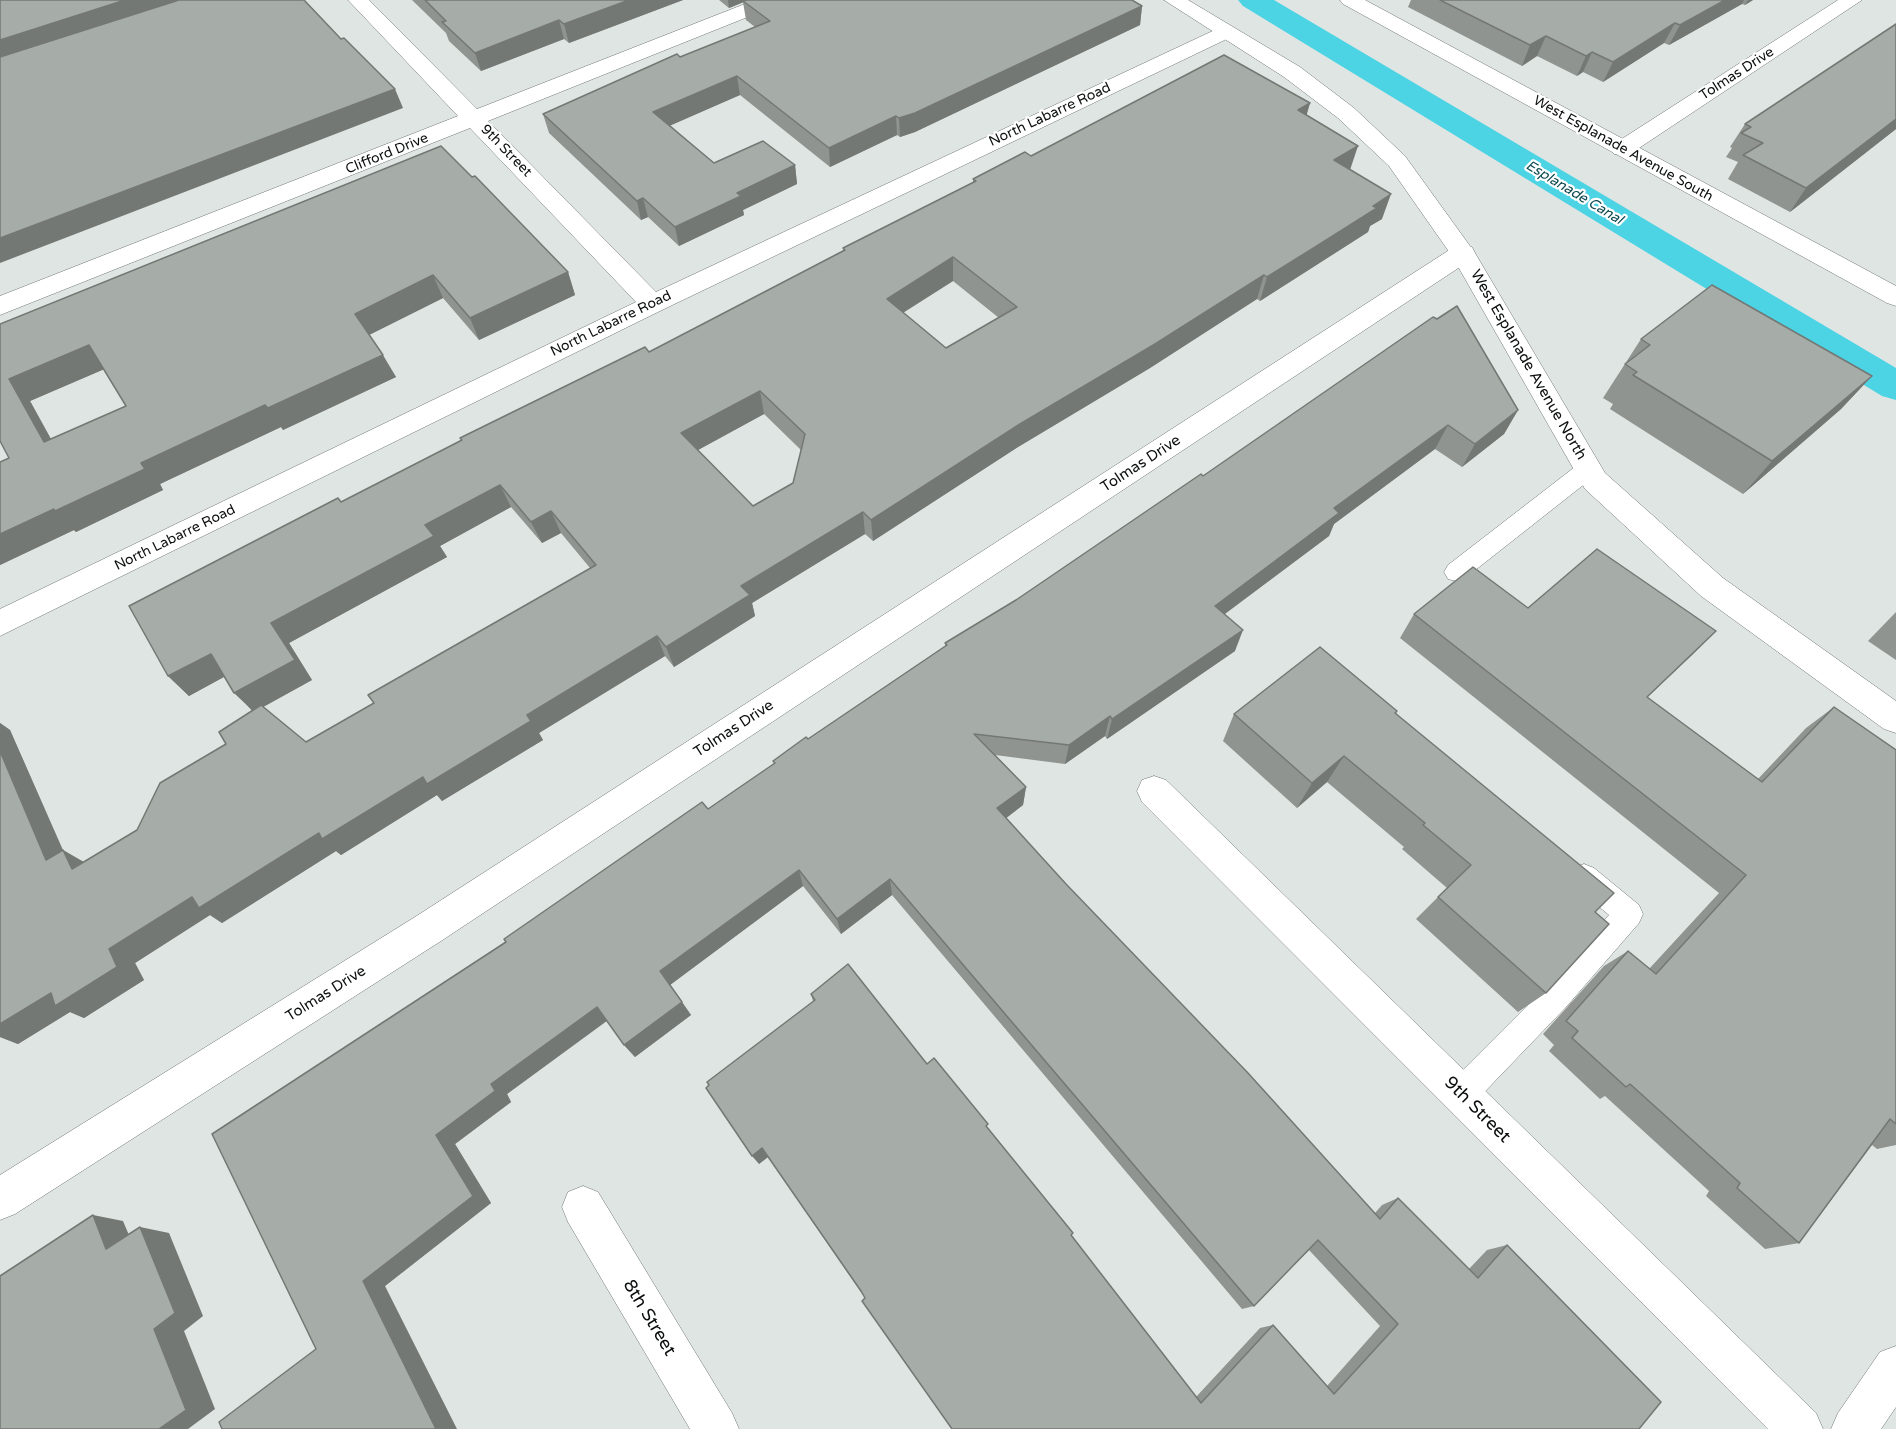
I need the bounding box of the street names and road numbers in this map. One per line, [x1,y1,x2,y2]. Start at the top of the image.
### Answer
street label: Tolmas Drive [1697,44,1777,104]
street label: North Labarre Road [986,79,1114,151]
street label: West Esplanade Avenue South [1530,92,1716,206]
street label: 9th Street [477,121,535,181]
street label: Clifford Drive [343,130,431,178]
street label: West Esplanade Avenue North [1466,267,1590,463]
street label: North Labarre Road [548,287,674,361]
street label: Tolmas Drive [1098,432,1184,496]
street label: North Labarre Road [112,501,238,575]
street label: Tolmas Drive [691,697,777,761]
street label: Tolmas Drive [283,962,369,1026]
street label: 9th Street [1439,1072,1515,1148]
street label: 8th Street [618,1276,680,1360]

